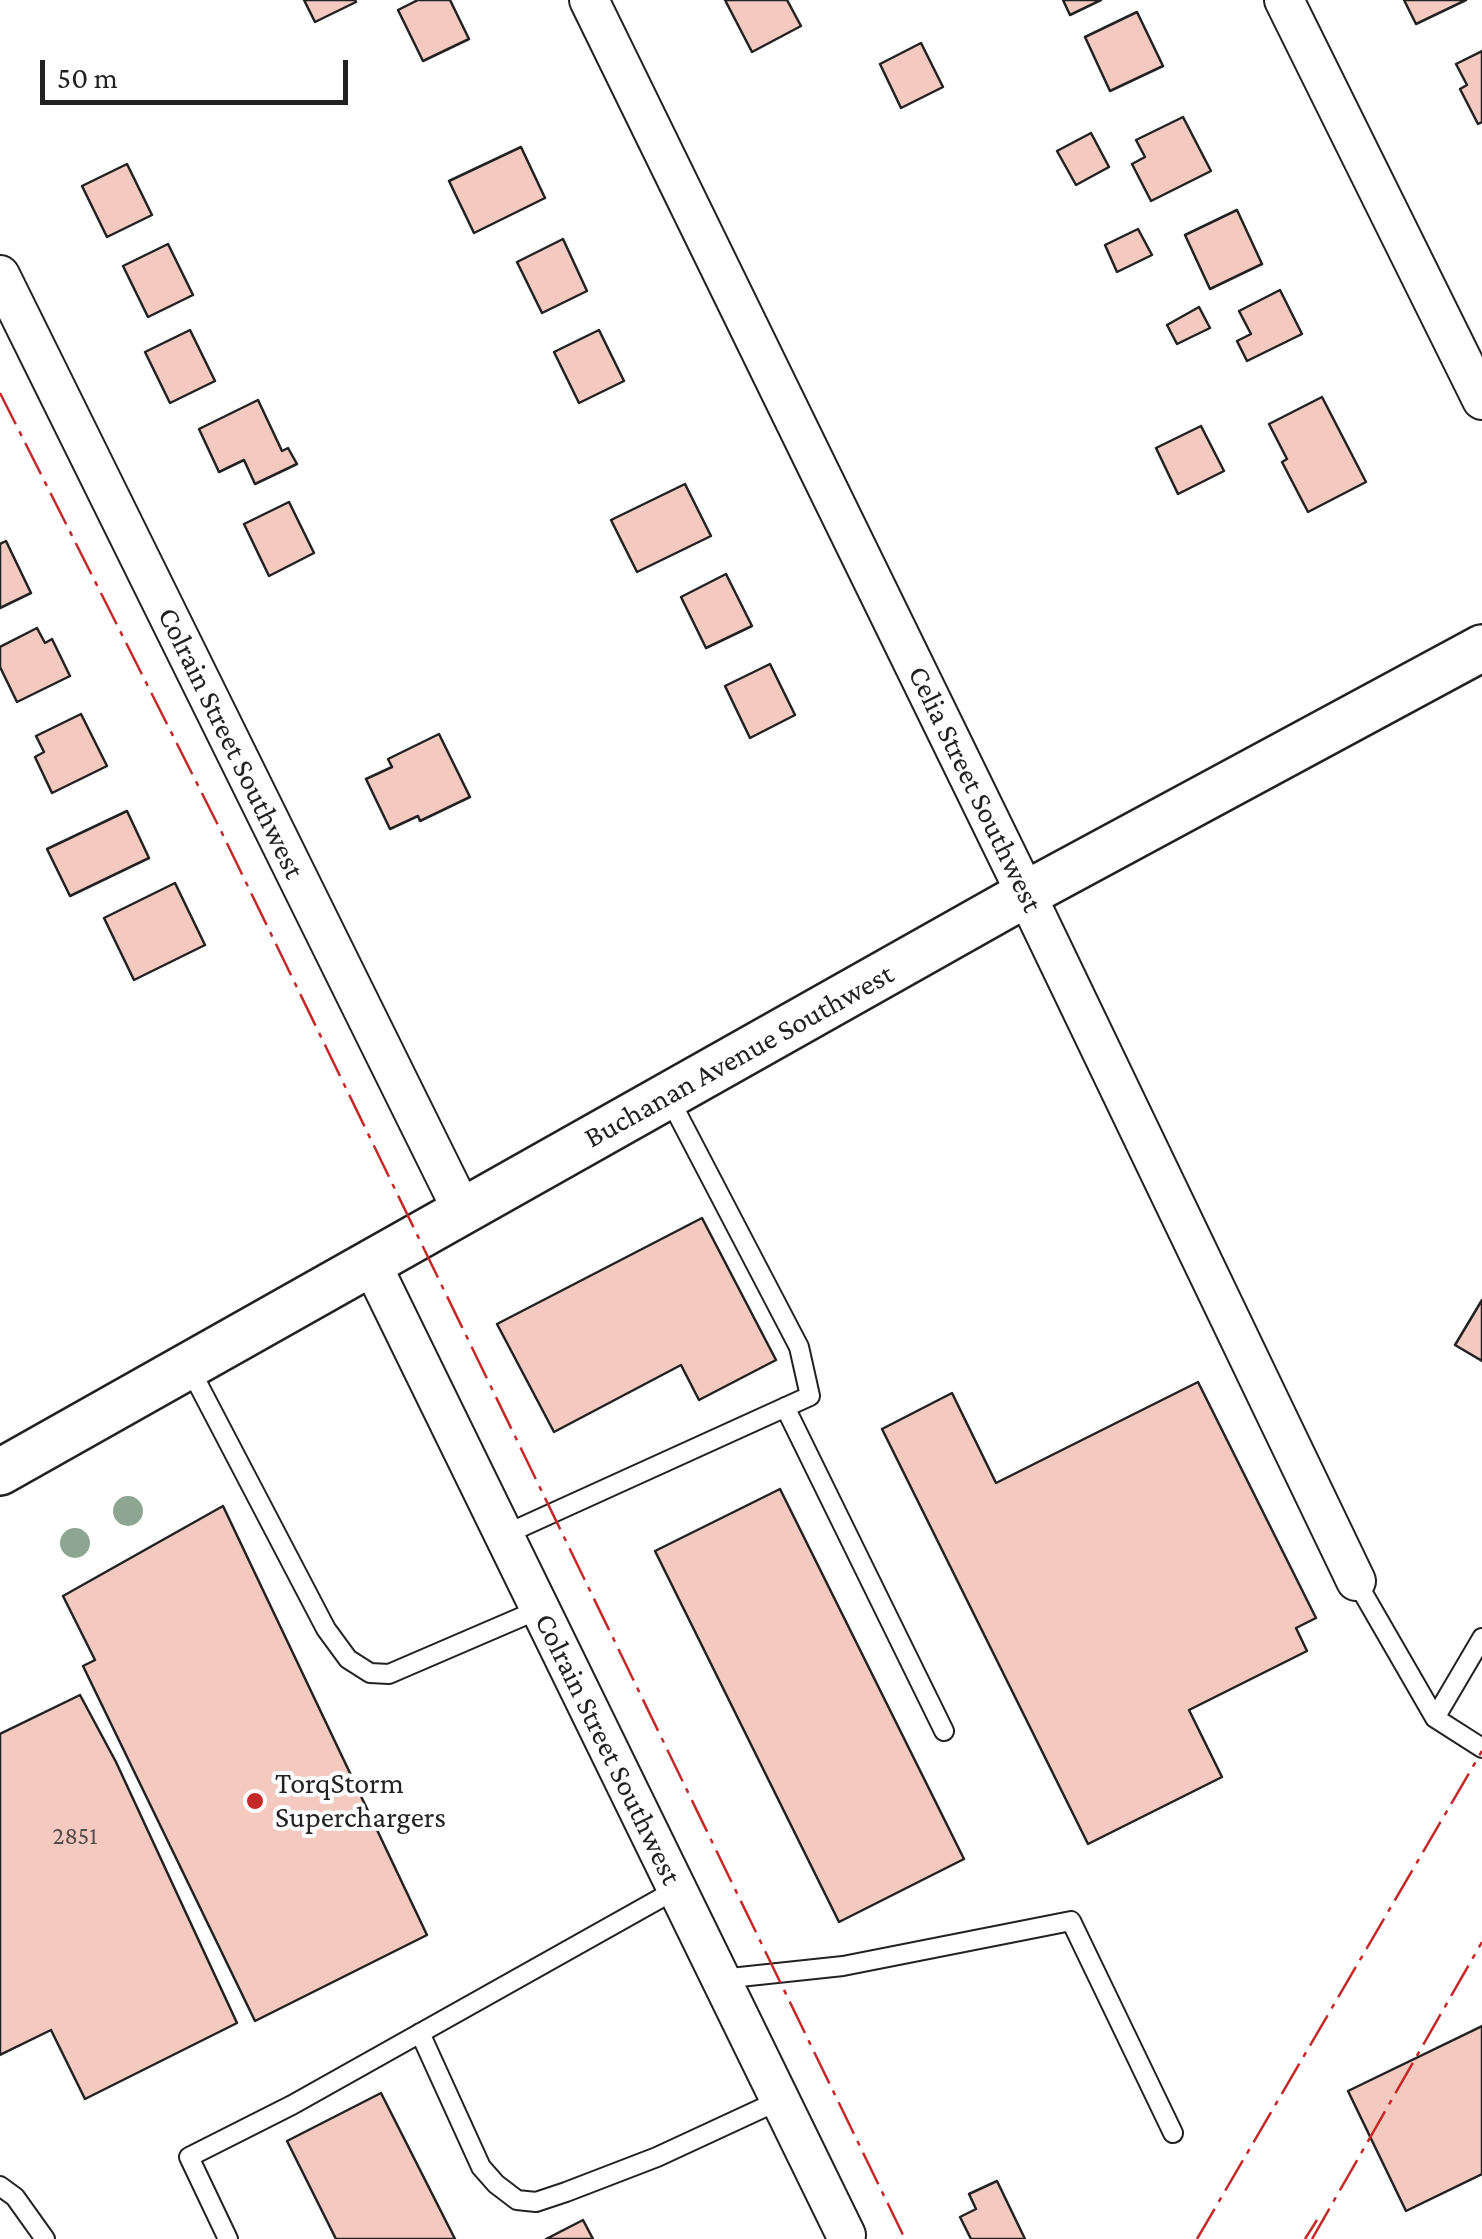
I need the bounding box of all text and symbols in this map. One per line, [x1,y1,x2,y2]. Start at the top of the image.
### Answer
scale bar [45,40,352,102]
text: 50 m [57,61,118,94]
street label: Colrain Street Southwest [150,602,312,884]
street label: Celia Street Southwest [900,660,1050,918]
street label: Buchanan Avenue Southwest [578,956,900,1156]
street label: Colrain Street Southwest [527,1608,689,1890]
place label: TorqStorm Superchargers [275,1766,446,1836]
marker: TorqStorm Superchargers [244,1790,266,1812]
house number: 2851 [53,1821,97,1851]

